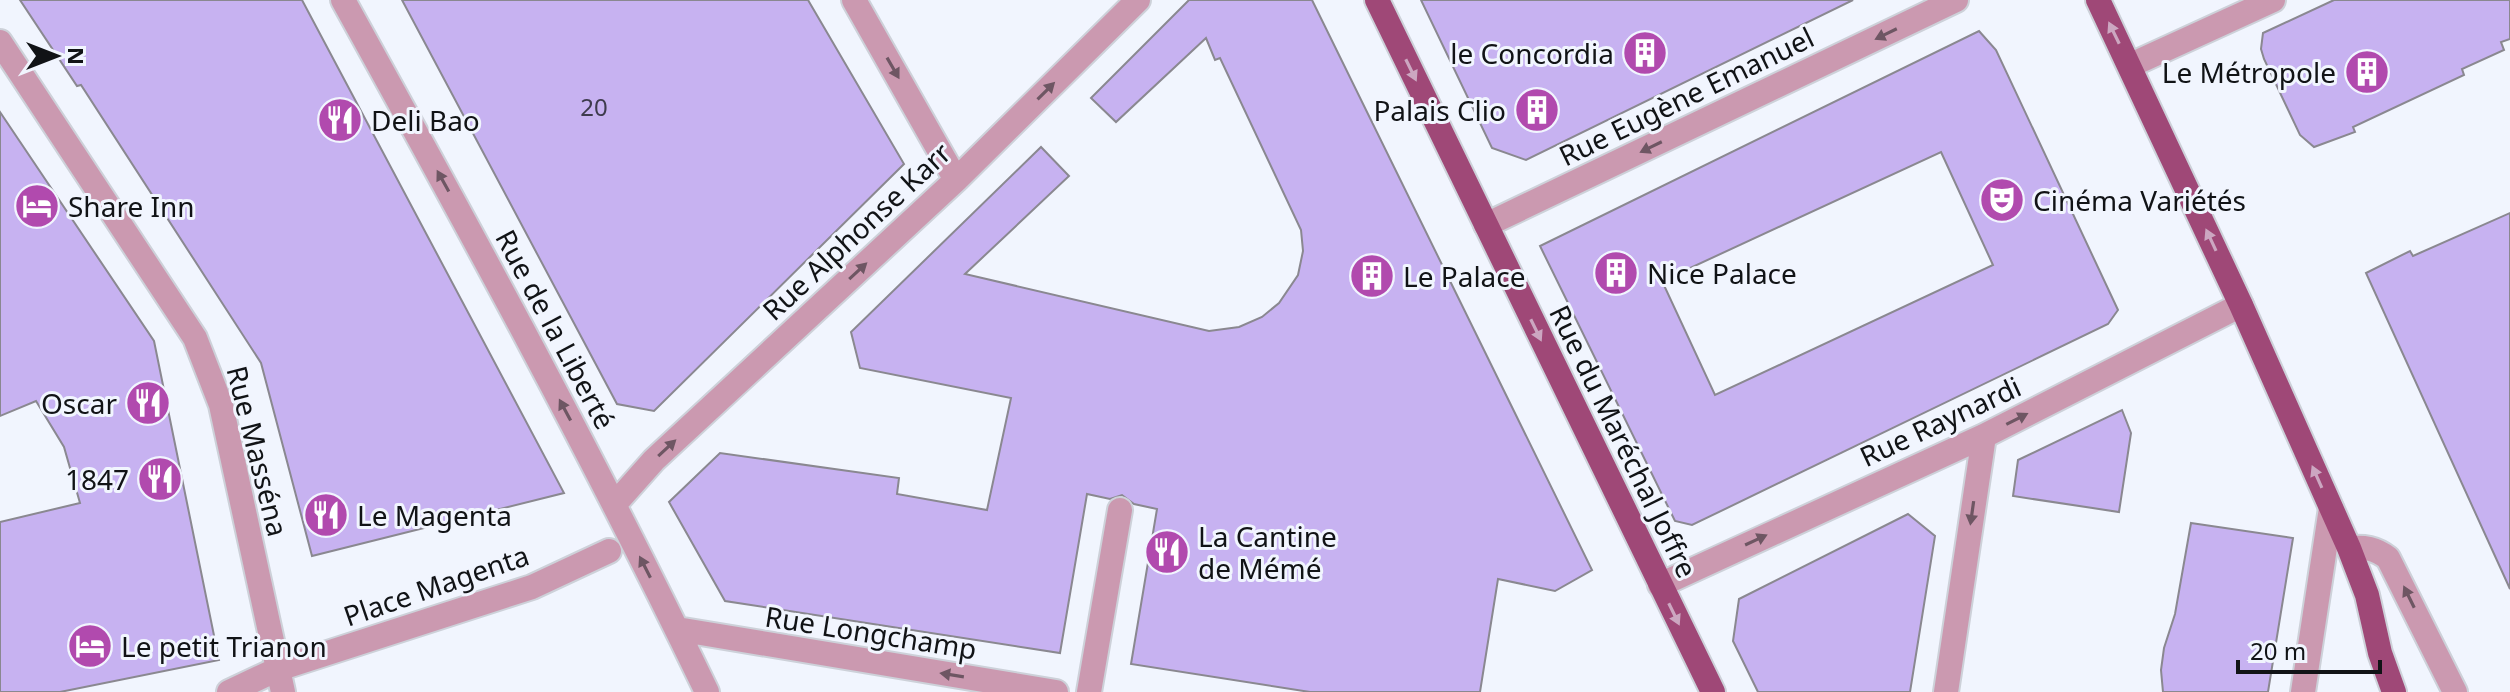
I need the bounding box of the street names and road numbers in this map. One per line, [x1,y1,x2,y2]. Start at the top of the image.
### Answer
street label: Rue Eugène Emanuel [1552,18,1820,174]
street label: Rue Alphonse Karr [754,133,959,328]
street label: Rue de la Liberté [487,223,625,435]
street label: Rue du Maréchal Joffre [1541,298,1707,584]
street label: Rue Masséna [218,362,298,540]
street label: Rue Raynardi [1853,367,2027,475]
street label: Place Magenta [338,536,534,634]
street label: Rue Longchamp [762,597,980,667]

